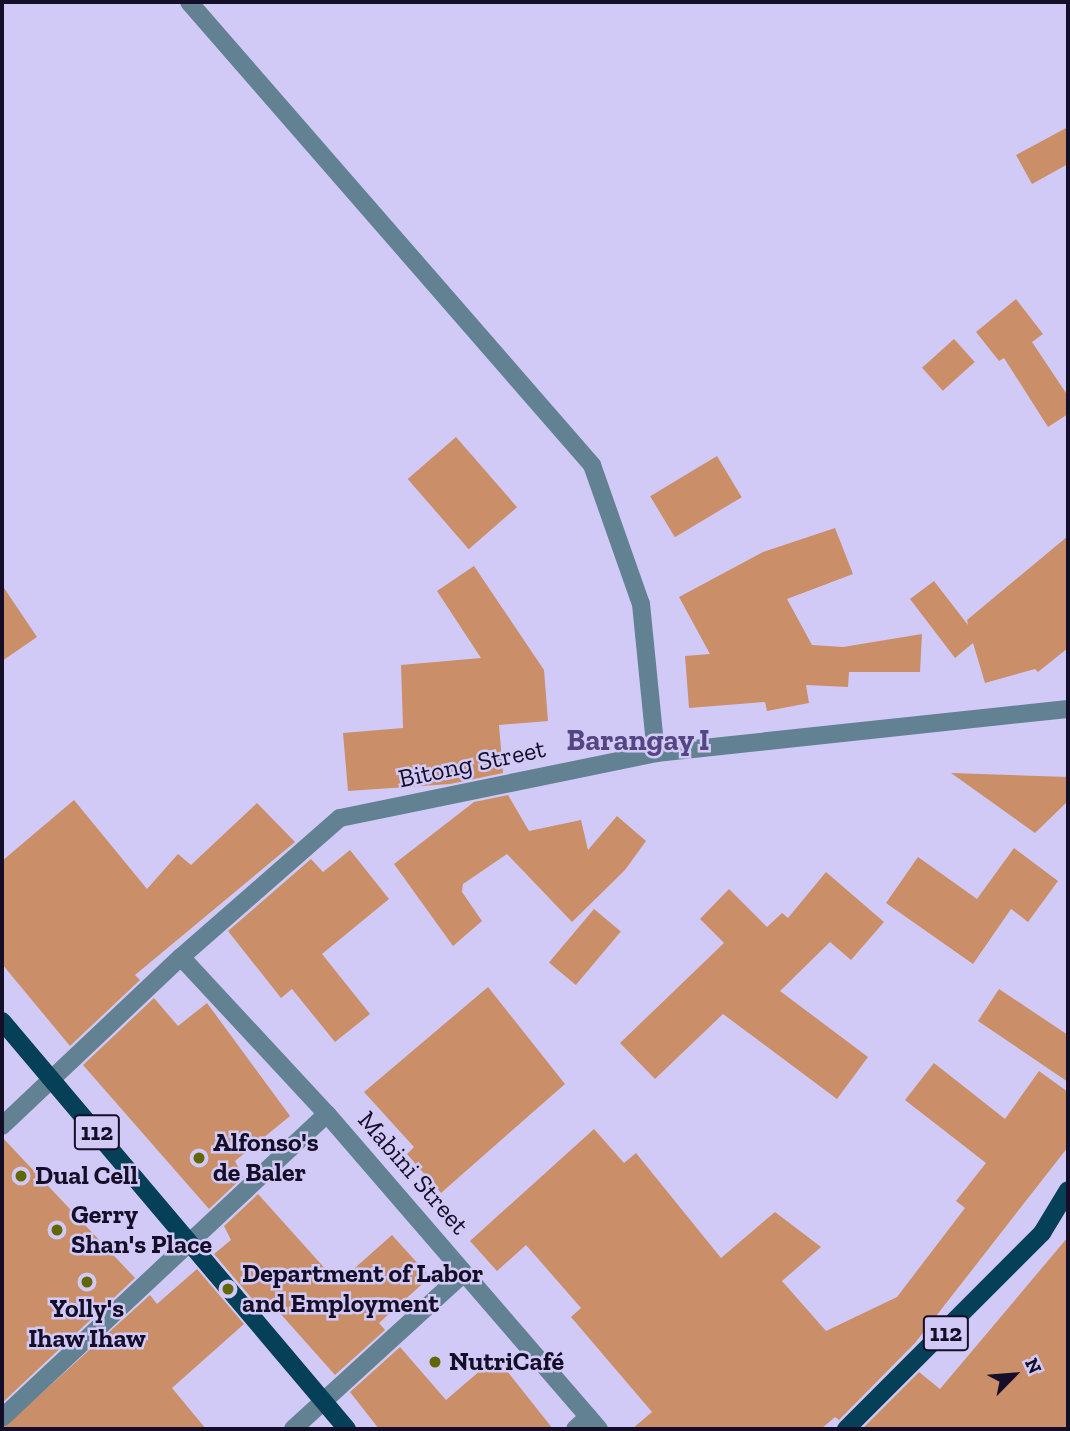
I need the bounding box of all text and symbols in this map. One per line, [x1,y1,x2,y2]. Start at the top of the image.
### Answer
district label: Barangay I [566,722,710,758]
street label: Bitong Street [396,733,548,795]
street label: Mabini Street [351,1105,475,1241]
road number: 112 [72,1112,122,1152]
place label: Alfonso's de Baler [213,1127,319,1188]
marker: Alfonso's de Baler [191,1150,207,1166]
place label: Dual Cell [35,1160,138,1192]
marker: Dual Cell [13,1168,29,1184]
place label: Gerry Shan's Place [71,1199,212,1260]
marker: Gerry Shan's Place [49,1222,65,1238]
place label: Department of Labor and Employment [242,1258,483,1320]
marker: Yolly's Ihaw Ihaw [79,1274,95,1290]
marker: Department of Labor and Employment [220,1281,236,1297]
place label: Yolly's Ihaw Ihaw [28,1293,146,1354]
road number: 112 [922,1312,970,1353]
north arrow [979,1340,1049,1410]
place label: NutriCafé [449,1346,564,1378]
marker: NutriCafé [427,1354,443,1370]
text: N [1020,1354,1047,1377]

